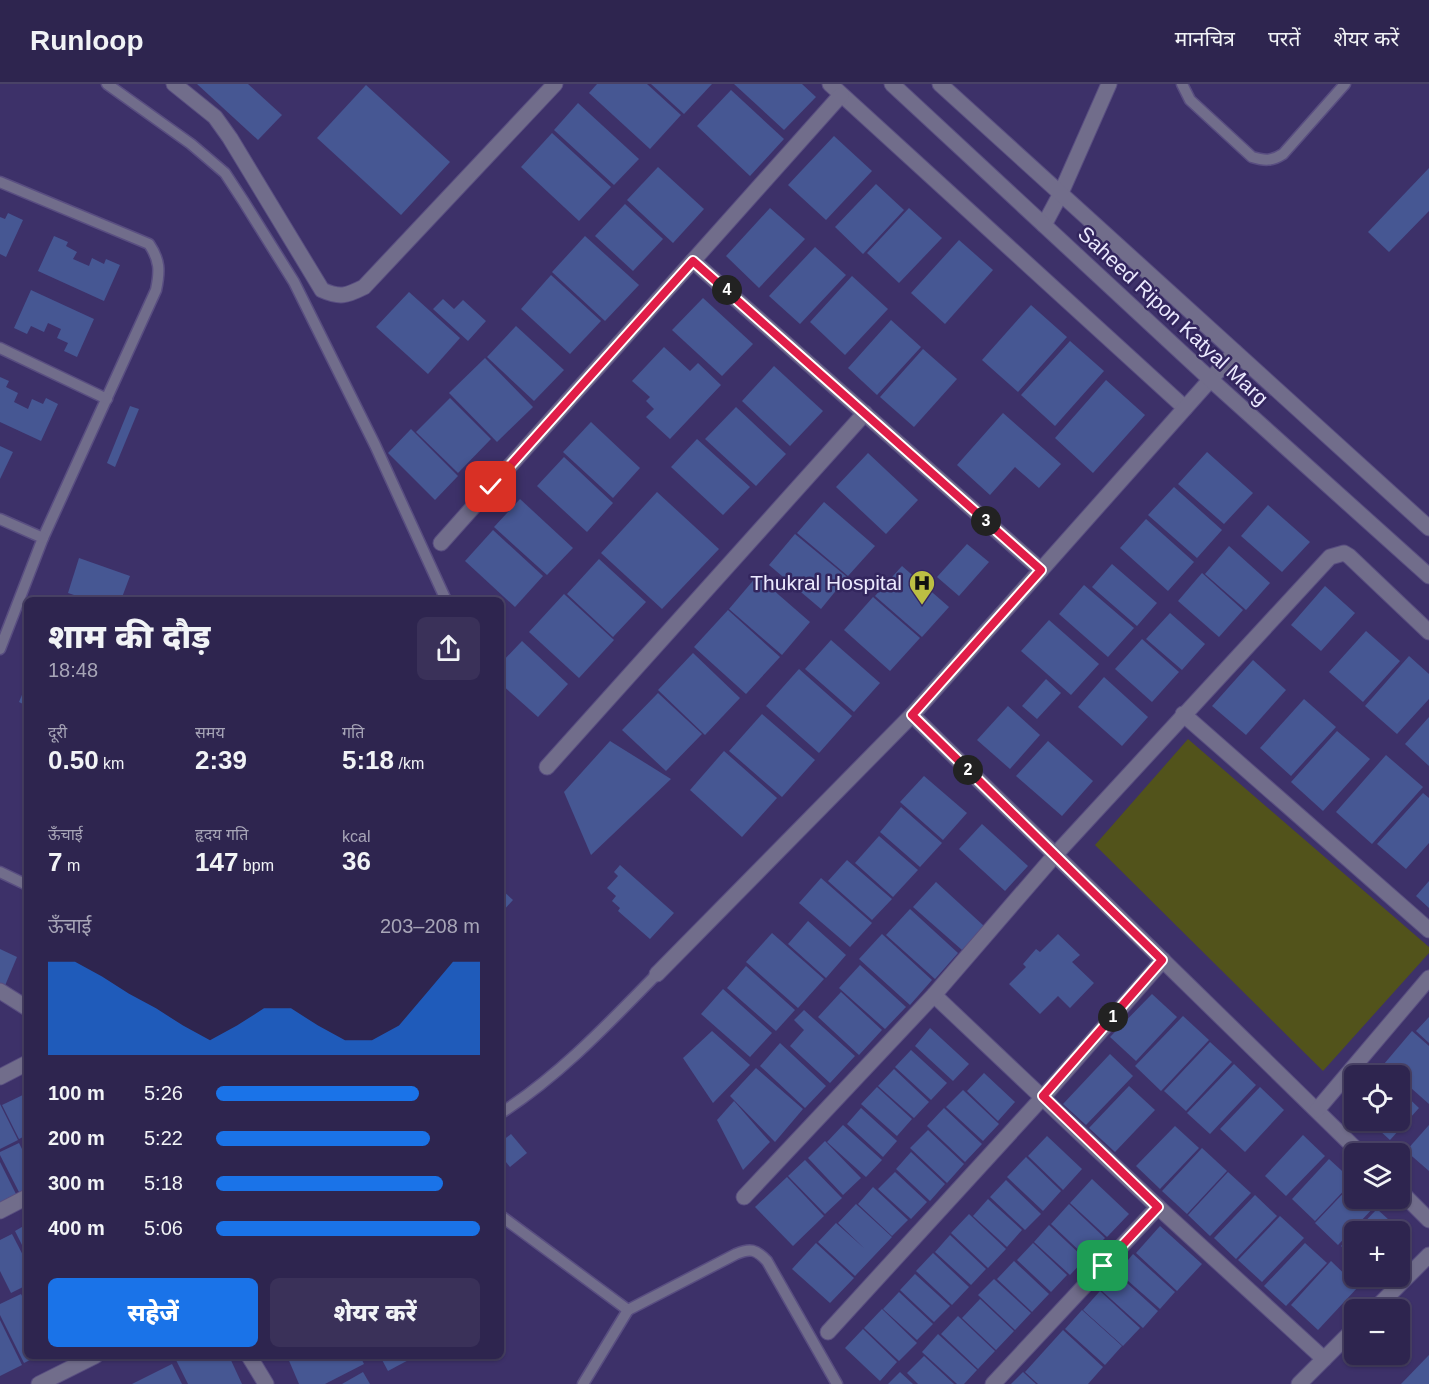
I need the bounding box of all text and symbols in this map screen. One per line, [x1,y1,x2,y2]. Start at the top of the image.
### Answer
text: Runloop [30,25,144,56]
text: मानचित्र [1175,27,1235,50]
text: परतें [1268,27,1300,50]
text: शेयर करें [1333,27,1399,50]
street label: Saheed Ripon Katyal Marg [1074,222,1273,410]
pin: 4 [712,275,742,305]
text: 4 [723,281,731,298]
pin [465,461,516,512]
icon: check [474,470,507,503]
pin: 3 [971,506,1001,536]
text: 3 [982,512,990,529]
hospital icon: Thukral Hospital [907,568,937,606]
place label: Thukral Hospital [750,571,902,594]
button: share [417,617,480,680]
text: शाम की दौड़ [48,618,210,655]
text: 18:48 [48,659,98,681]
text: दूरी [48,724,67,741]
text: समय [195,724,225,741]
text: गति [342,724,364,741]
text: 0.50 [48,745,99,775]
text: 2:39 [195,745,247,775]
text: 5:18 [342,745,394,775]
text: km [99,755,124,772]
text: /km [394,755,424,772]
pin: 2 [953,755,983,785]
text: 2 [964,761,972,778]
text: ऊँचाई [48,826,83,843]
text: हृदय गति [195,826,248,843]
text: kcal [342,828,370,845]
text: 36 [342,846,371,876]
text: 7 [48,847,62,877]
text: 147 [195,847,238,877]
text: m [62,857,80,874]
text: bpm [238,857,274,874]
text: ऊँचाई [48,915,91,937]
text: 203–208 m [380,915,480,937]
pin: 1 [1098,1002,1128,1032]
text: 1 [1109,1008,1117,1025]
map controls [1344,1065,1410,1365]
button: locate [1344,1065,1410,1131]
text: 100 m [48,1082,105,1104]
text: 5:26 [144,1082,183,1104]
text: 200 m [48,1127,105,1149]
text: 5:22 [144,1127,183,1149]
button: layers [1344,1143,1410,1209]
text: 300 m [48,1172,105,1194]
text: 5:18 [144,1172,183,1194]
text: 400 m [48,1217,105,1239]
text: 5:06 [144,1217,183,1239]
button: + [1344,1221,1410,1287]
pin [1077,1240,1128,1291]
icon: arrive [1086,1249,1119,1282]
button: सहेजें [48,1278,258,1347]
button: शेयर करें [270,1278,480,1347]
button: − [1344,1299,1410,1365]

